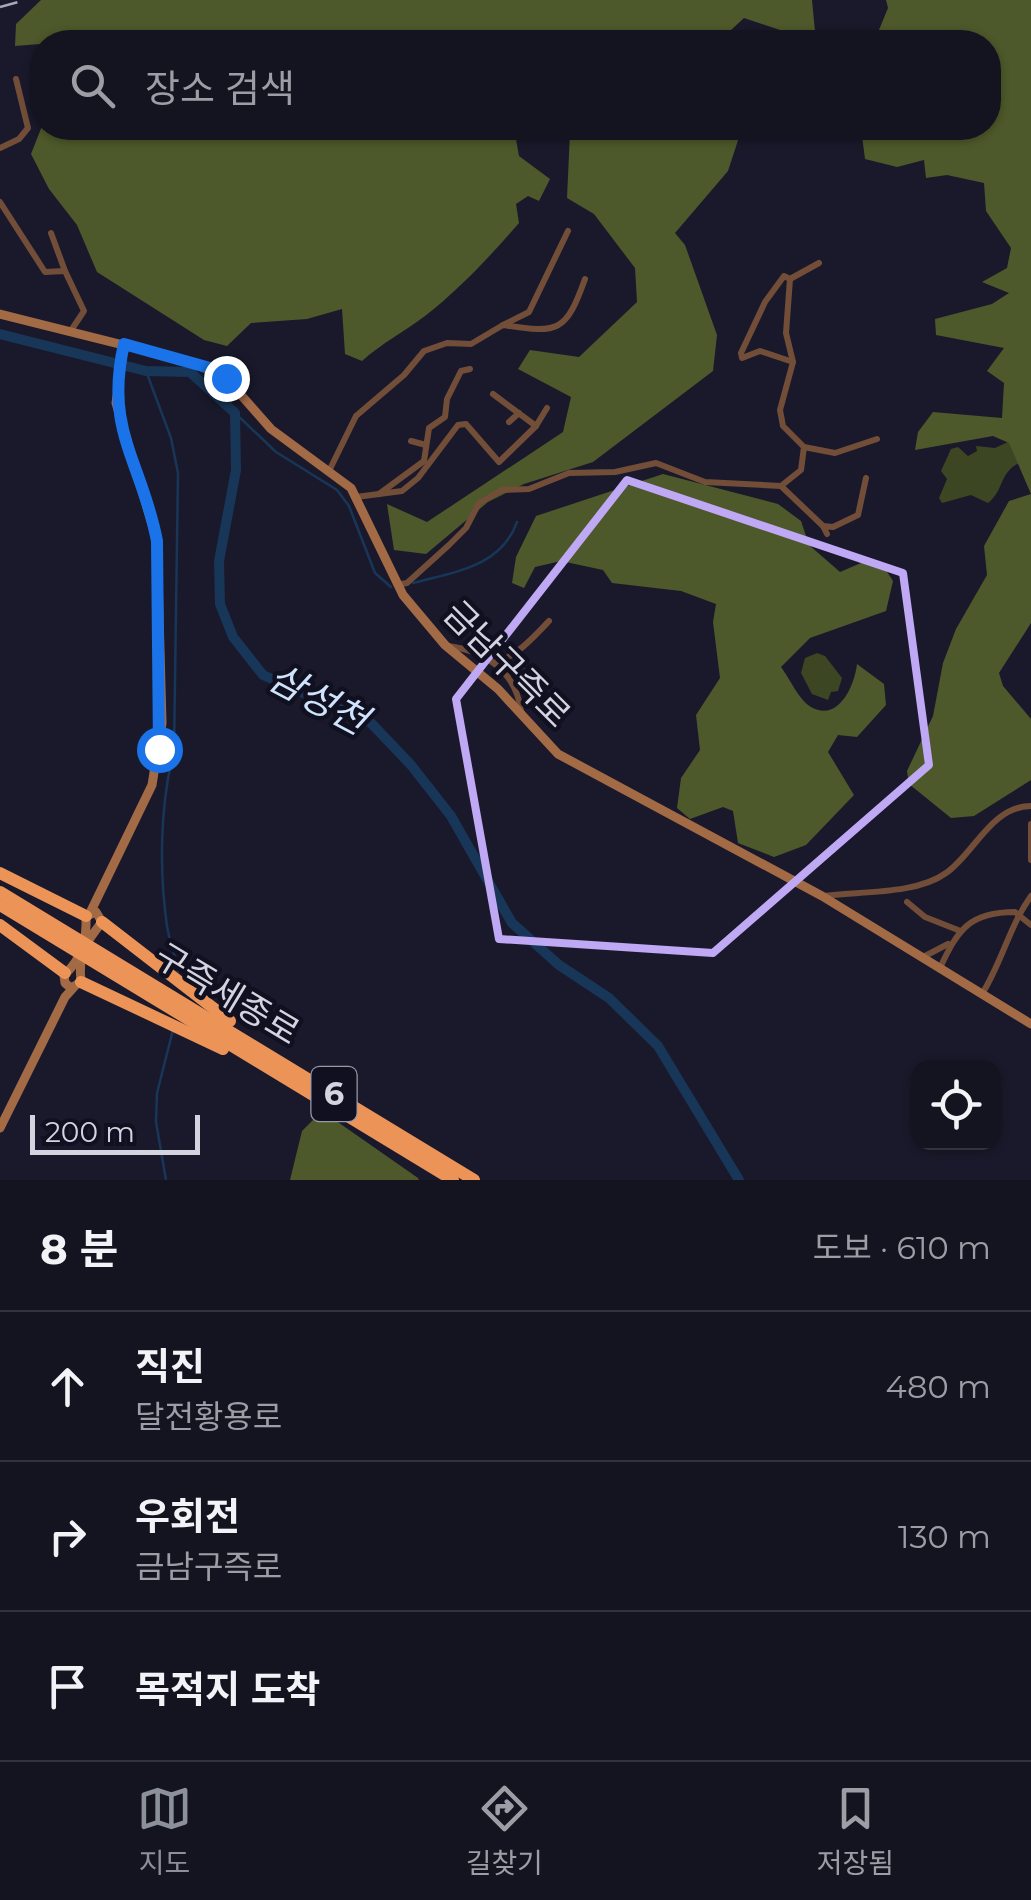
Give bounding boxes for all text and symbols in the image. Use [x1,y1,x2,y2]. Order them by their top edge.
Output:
search box [30,30,1001,140]
icon: search [65,58,120,113]
text: 장소 검색 [145,65,295,112]
route end [204,356,250,402]
street label: 금남구즉로 [435,592,579,736]
water label: 삼성천 [261,653,379,746]
route start [137,727,183,773]
street label: 구즉세종로 [147,934,307,1053]
map controls [911,1060,1001,1150]
button: locate [911,1060,1001,1150]
road number: 6 [312,1067,356,1121]
scale bar [30,1110,200,1154]
text: 200 m [45,1115,135,1149]
text: 8 분 [40,1223,118,1275]
text: 도보 · 610 m [813,1228,991,1267]
text: 직진 [135,1343,205,1390]
icon: ahead [40,1359,95,1414]
text: 480 m [886,1367,991,1406]
text: 달전황용로 [135,1397,282,1436]
text: 우회전 [135,1493,240,1540]
icon: right [40,1509,95,1564]
text: 130 m [898,1517,991,1556]
text: 금남구즉로 [135,1547,282,1586]
icon: arrive [40,1659,95,1714]
text: 목적지 도착 [135,1666,321,1713]
tab: 지도 [137,1781,192,1881]
tab: 길찾기 [466,1781,543,1881]
tab: 저장됨 [817,1781,894,1881]

